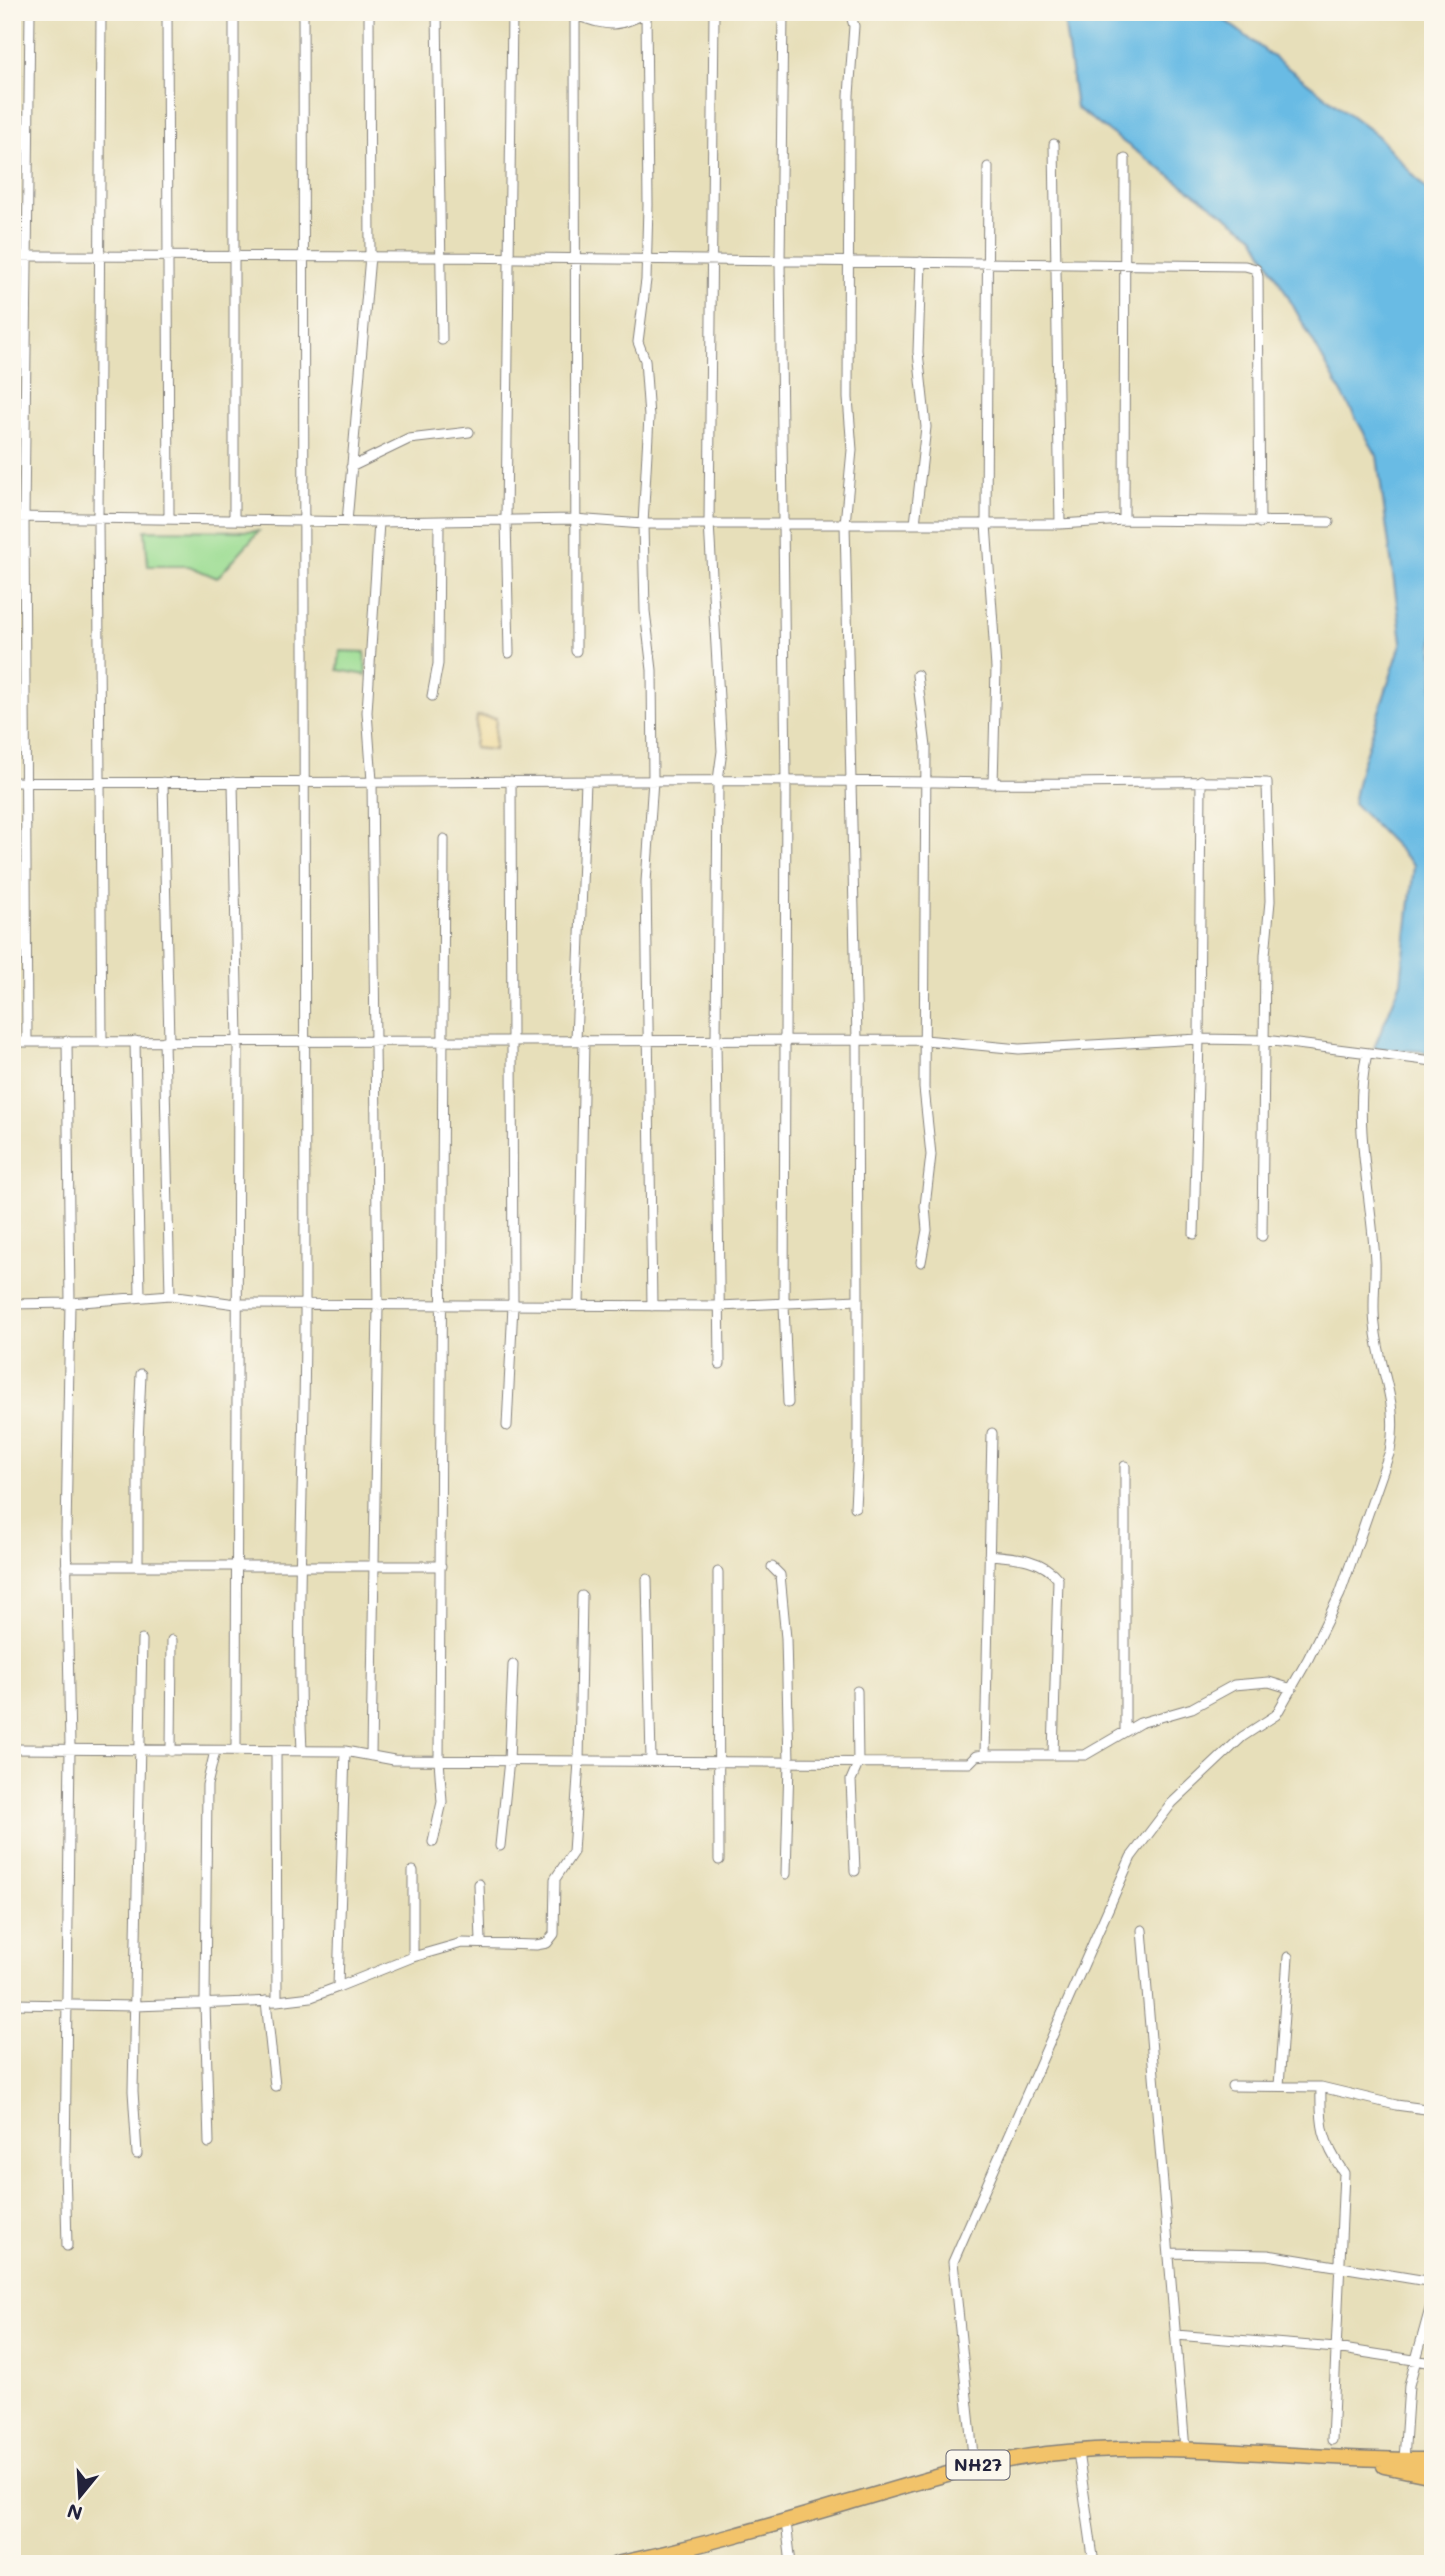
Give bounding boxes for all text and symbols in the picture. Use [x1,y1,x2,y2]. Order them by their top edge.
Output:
road number: NH27 [946,2451,1010,2480]
north arrow [46,2460,116,2530]
text: N [64,2499,85,2527]

